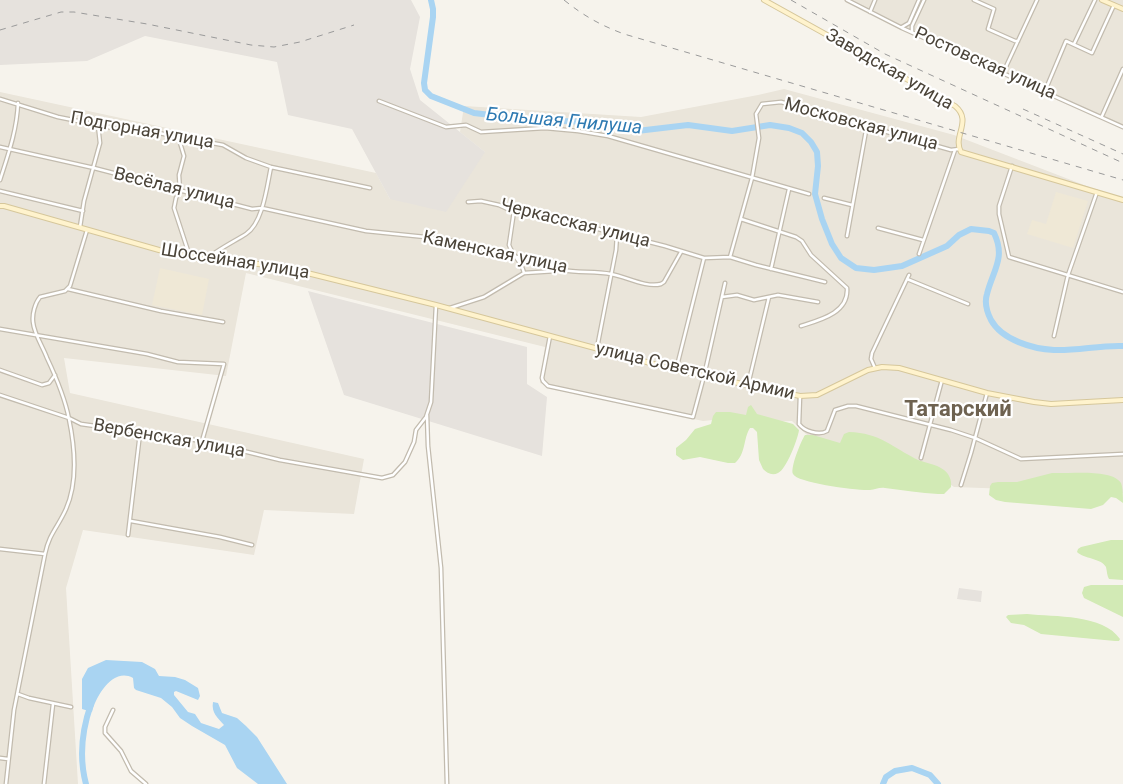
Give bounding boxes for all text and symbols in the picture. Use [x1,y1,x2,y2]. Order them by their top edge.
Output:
street label: Ростовская улица [911,23,1059,105]
street label: Заводская улица [821,25,957,115]
street label: Московская улица [782,94,940,156]
water label: Большая Гнилуша [485,104,643,140]
street label: Подгорная улица [69,108,215,154]
street label: Весёлая улица [111,164,237,214]
street label: Черкасская улица [498,195,652,253]
street label: Каменская улица [421,227,569,279]
street label: Шоссейная улица [159,240,311,284]
street label: улица Советской Армии [593,339,797,405]
district label: Татарский [904,397,1012,423]
street label: Вербенская улица [92,415,246,463]

